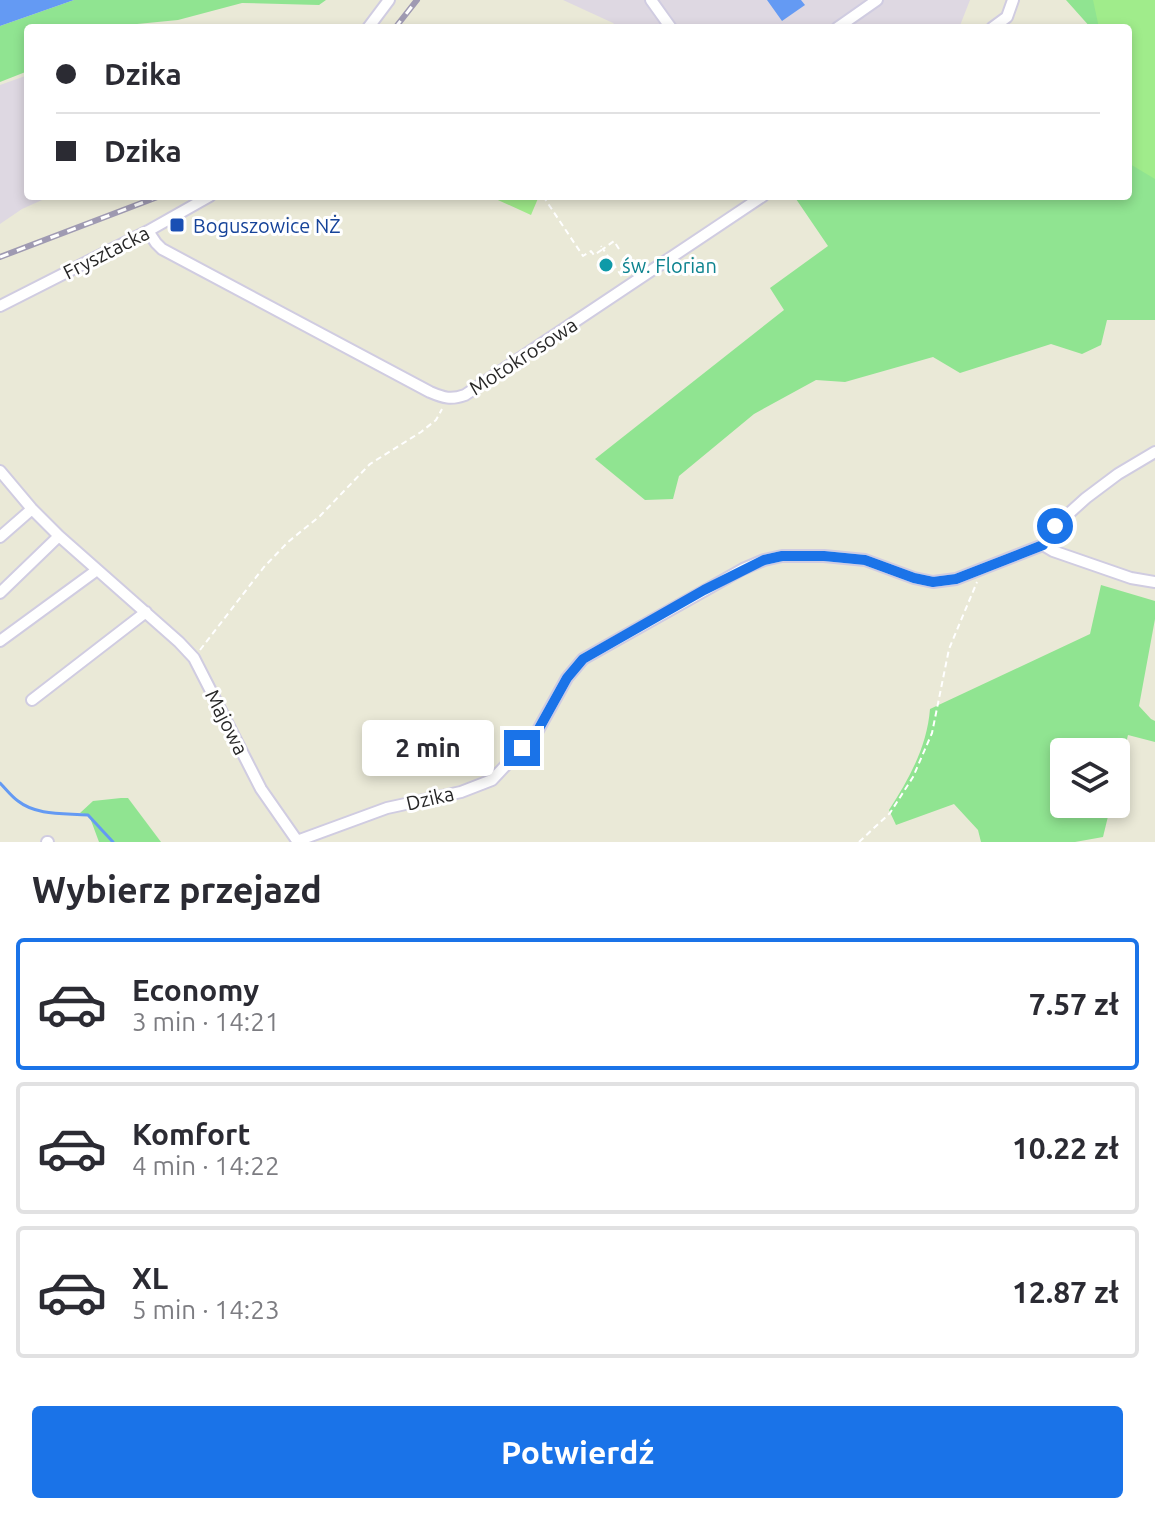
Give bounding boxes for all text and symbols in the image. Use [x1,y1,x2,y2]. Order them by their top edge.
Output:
text: Dzika [104,57,182,91]
text: Dzika [104,134,182,168]
place label: Boguszowice NŻ [193,214,341,237]
marker: Boguszowice NŻ [168,216,186,234]
street label: Frysztacka [59,221,153,283]
place label: św. Florian [622,254,717,277]
marker: św. Florian [597,256,615,274]
street label: Motokrosowa [465,313,581,399]
route start [1037,508,1073,544]
street label: Majowa [201,686,253,758]
callout: 2 min [362,720,494,776]
route end [504,730,540,766]
text: 2 min [395,733,461,762]
map controls [1050,738,1130,818]
button: layers [1050,738,1130,818]
street label: Dzika [404,781,456,815]
text: Wybierz przejazd [32,869,322,910]
icon: car [36,968,108,1040]
text: Economy [132,973,259,1007]
text: 7.57 zł [1029,987,1119,1021]
text: 3 min · 14:21 [132,1007,280,1036]
icon: car [36,1112,108,1184]
text: Komfort [132,1117,250,1151]
text: 10.22 zł [1012,1131,1119,1165]
text: 4 min · 14:22 [132,1151,280,1180]
icon: car [36,1256,108,1328]
text: XL [132,1261,168,1295]
text: 12.87 zł [1012,1275,1119,1309]
text: 5 min · 14:23 [132,1295,280,1324]
button: Potwierdź [32,1406,1123,1498]

